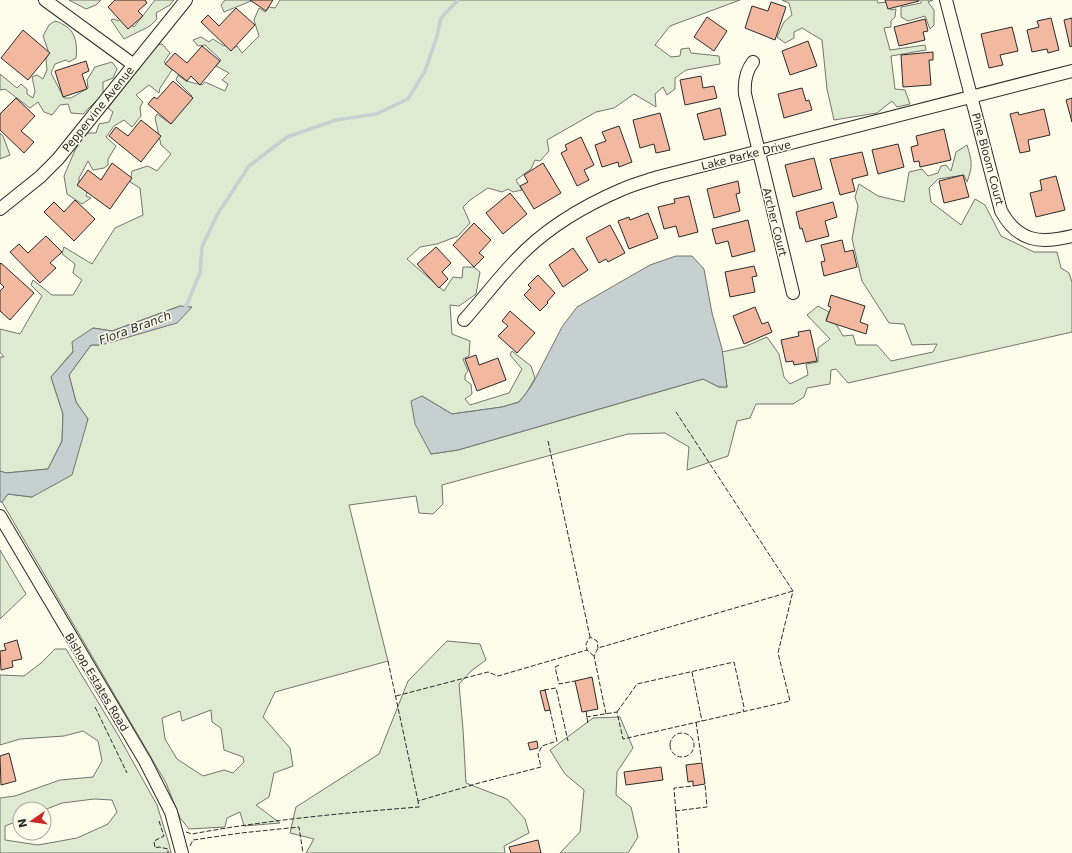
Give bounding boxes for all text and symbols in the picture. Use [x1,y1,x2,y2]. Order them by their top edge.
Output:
street label: Peppervine Avenue [60,64,137,155]
street label: Pine Bloom Court [969,111,1006,207]
street label: Lake Parke Drive [700,138,793,173]
street label: Archer Court [760,187,789,258]
water label: Flora Branch [97,308,173,348]
street label: Bishop Estates Road [62,631,131,734]
north arrow [12,801,52,841]
text: N [15,817,30,829]

